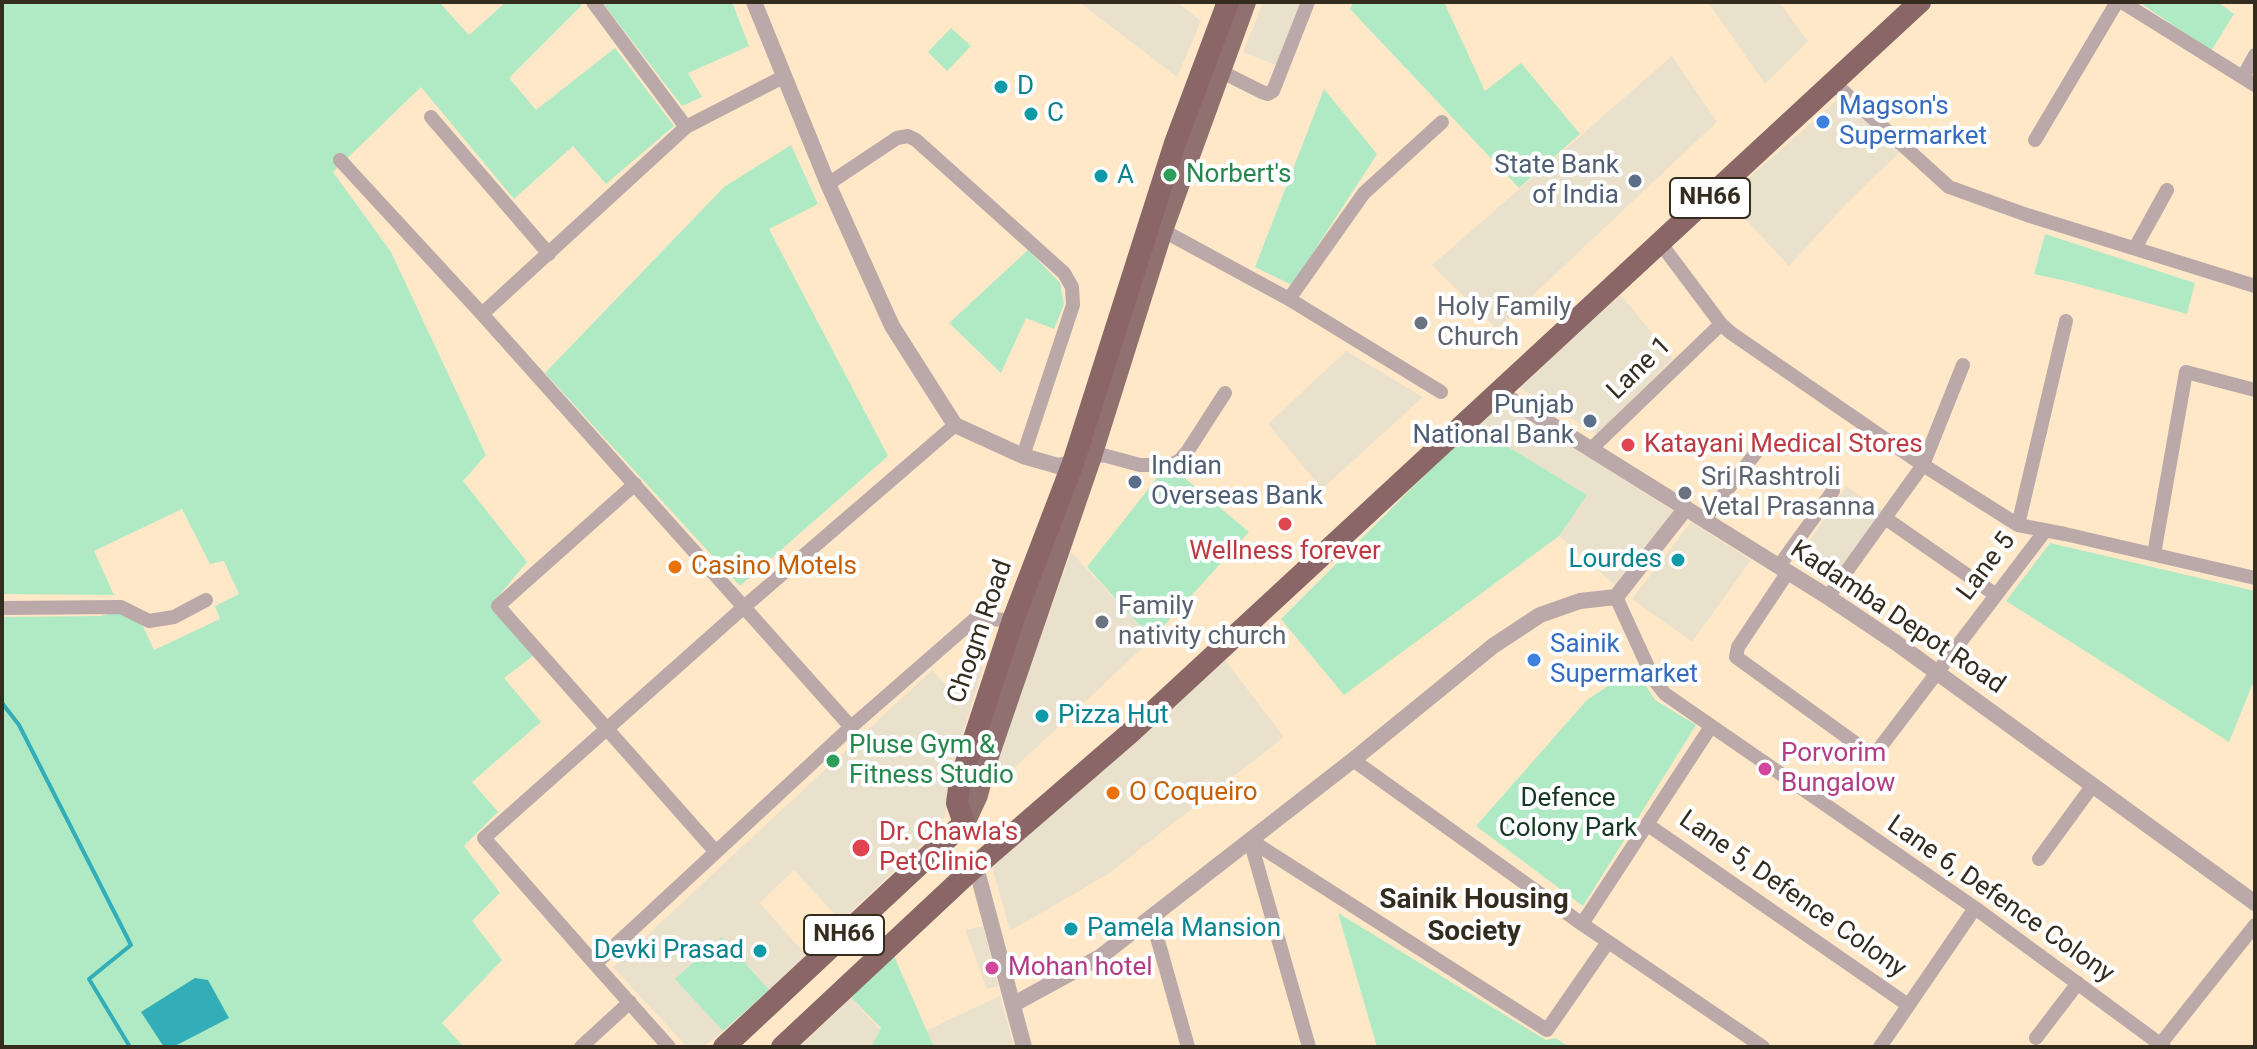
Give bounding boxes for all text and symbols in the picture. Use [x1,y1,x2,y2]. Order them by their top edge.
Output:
place label: D [1017,71,1034,103]
marker: D [992,78,1010,96]
place label: Magson's Supermarket [1839,91,1987,152]
place label: C [1047,98,1064,130]
marker: C [1022,105,1040,123]
marker: Magson's Supermarket [1814,113,1832,131]
place label: State Bank of India [1494,150,1619,212]
place label: Norbert's [1186,159,1291,191]
place label: A [1117,160,1134,192]
marker: Norbert's [1161,166,1179,184]
marker: A [1092,167,1110,185]
marker: State Bank of India [1626,172,1644,190]
road number: NH66 [1670,178,1750,218]
place label: Holy Family Church [1437,292,1571,354]
marker: Holy Family Church [1412,314,1430,332]
street label: Lane 1 [1601,331,1679,407]
place label: Punjab National Bank [1413,390,1574,452]
marker: Punjab National Bank [1581,412,1599,430]
place label: Katayani Medical Stores [1644,429,1923,461]
marker: Katayani Medical Stores [1619,436,1637,454]
place label: Indian Overseas Bank [1151,451,1323,512]
place label: Sri Rashtroli Vetal Prasanna [1701,462,1875,524]
marker: Indian Overseas Bank [1126,473,1144,491]
marker: Sri Rashtroli Vetal Prasanna [1676,484,1694,502]
marker: Wellness forever [1276,515,1294,533]
street label: Lane 5 [1951,527,2023,607]
street label: Kadamba Depot Road [1784,535,2010,701]
place label: Wellness forever [1189,536,1381,568]
place label: Lourdes [1568,544,1662,576]
place label: Casino Motels [691,551,857,583]
marker: Lourdes [1669,551,1687,569]
street label: Chogm Road [942,556,1020,708]
marker: Casino Motels [666,558,684,576]
place label: Family nativity church [1118,591,1286,652]
marker: Family nativity church [1093,613,1111,631]
place label: Sainik Supermarket [1550,629,1698,690]
marker: Sainik Supermarket [1525,651,1543,669]
place label: Pizza Hut [1058,700,1168,732]
marker: Pizza Hut [1033,707,1051,725]
place label: Pluse Gym & Fitness Studio [849,730,1014,792]
place label: Porvorim Bungalow [1781,738,1895,800]
marker: Pluse Gym & Fitness Studio [824,752,842,770]
marker: Porvorim Bungalow [1756,760,1774,778]
place label: O Coqueiro [1129,777,1258,809]
park label: Defence Colony Park [1499,783,1637,844]
marker: O Coqueiro [1104,784,1122,802]
street label: Lane 5, Defence Colony [1672,805,1912,985]
street label: Lane 6, Defence Colony [1880,810,2120,990]
place label: Dr. Chawla's Pet Clinic [879,817,1018,878]
marker: Dr. Chawla's Pet Clinic [850,837,872,859]
district label: Sainik Housing Society [1379,884,1569,950]
place label: Pamela Mansion [1087,913,1281,945]
road number: NH66 [804,915,884,955]
marker: Pamela Mansion [1062,920,1080,938]
place label: Devki Prasad [594,935,744,967]
marker: Devki Prasad [751,942,769,960]
place label: Mohan hotel [1008,952,1153,984]
marker: Mohan hotel [983,959,1001,977]

